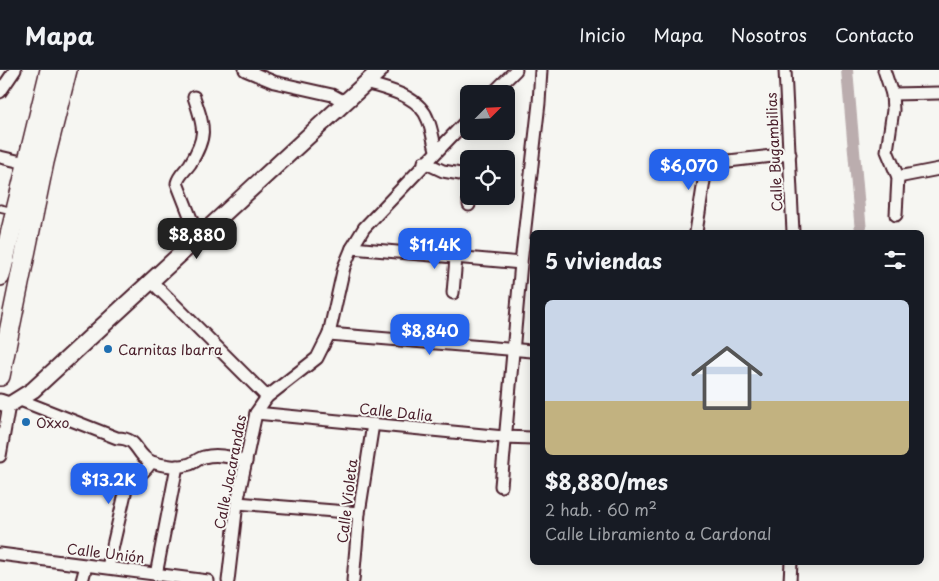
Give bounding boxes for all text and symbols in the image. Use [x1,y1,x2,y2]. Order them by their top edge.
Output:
text: Mapa [25,17,94,53]
text: Inicio [579,21,626,48]
text: Mapa [654,21,703,48]
text: Nosotros [731,21,807,48]
text: Contacto [835,21,914,48]
north arrow [460,85,515,140]
map controls [460,85,515,205]
street label: Calle Bugambilias [760,92,788,212]
pin: $6,070 [648,148,730,191]
button: locate [460,150,515,205]
text: $6,070 [660,153,718,177]
pin: $8,880 [156,218,238,260]
text: $8,880 [169,222,225,246]
pin: $11.4K [394,228,476,270]
text: $11.4K [409,232,461,256]
text: 5 viviendas [545,244,662,276]
icon: filters [881,246,909,274]
pin: $8,840 [389,314,471,356]
text: $8,840 [401,318,459,342]
icon: home [682,333,772,423]
place label: Carnitas Ibarra [118,339,223,360]
marker: Carnitas Ibarra [102,343,114,355]
street label: Calle Dalia [358,398,434,426]
place label: Oxxo [36,412,69,433]
street label: Calle Jacarandas [209,413,251,531]
marker: Oxxo [20,416,32,428]
street label: Calle Violeta [331,457,363,544]
pin: $13.2K [68,462,150,505]
text: $8,880/mes [545,465,668,497]
text: $13.2K [82,467,136,491]
text: 2 hab. · 60 m² [545,497,657,521]
text: Calle Libramiento a Cardonal [545,521,771,545]
street label: Calle Unión [66,538,146,568]

